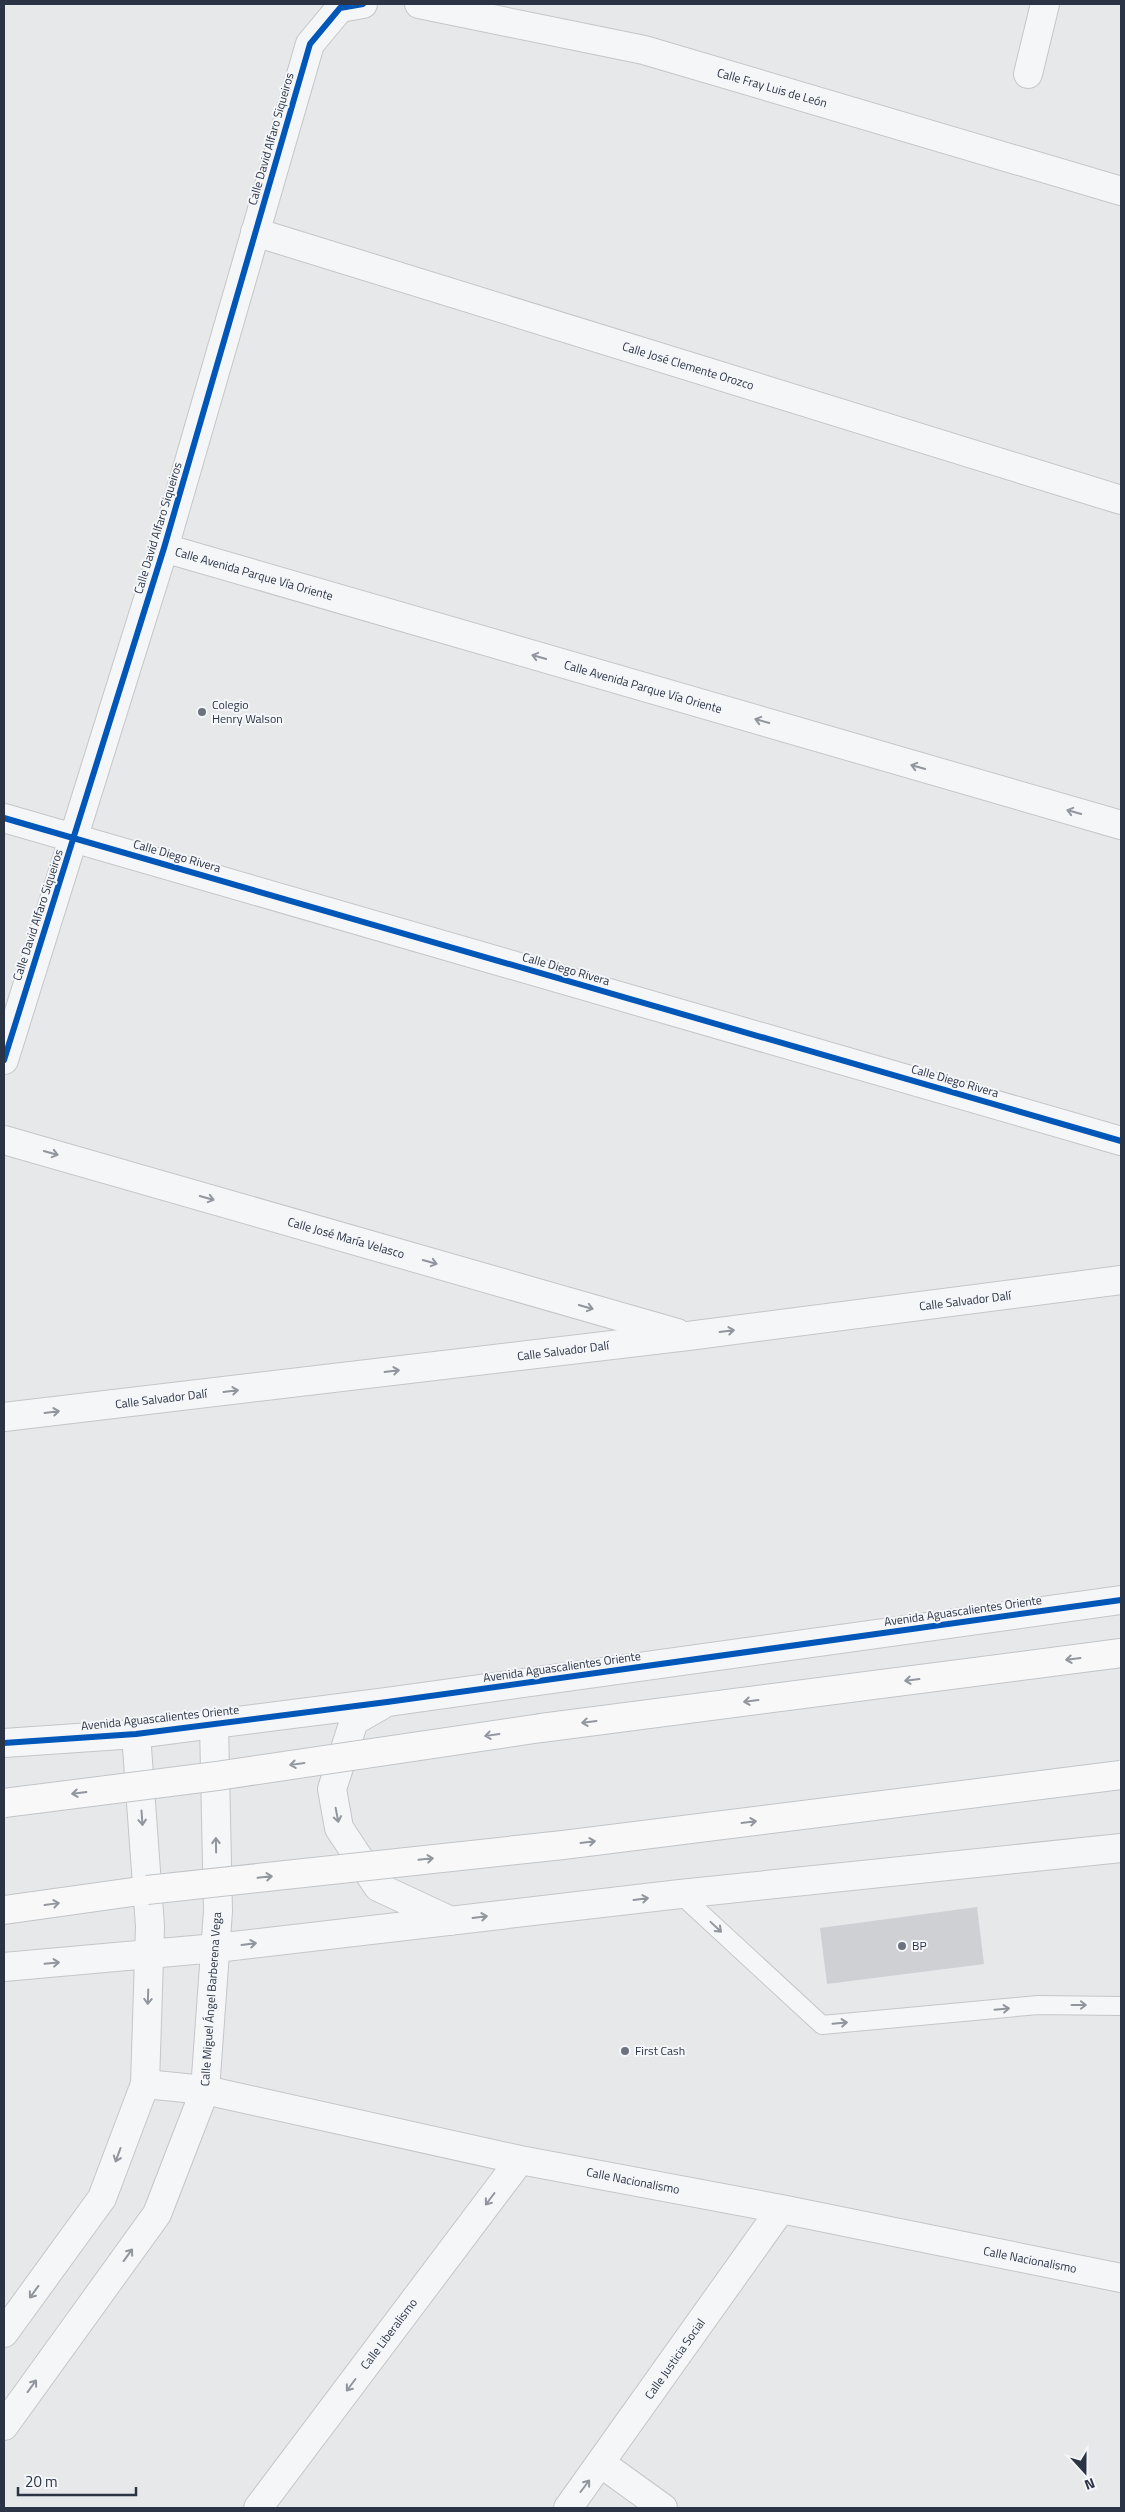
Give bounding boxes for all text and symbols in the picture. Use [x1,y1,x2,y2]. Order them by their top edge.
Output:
street label: Calle Fray Luis de León [715,63,829,112]
street label: Calle David Alfaro Siqueiros [242,70,299,207]
street label: Calle José Clemente Orozco [620,336,756,395]
street label: Calle David Alfaro Siqueiros [128,459,187,596]
street label: Calle Avenida Parque Vía Oriente [173,542,335,605]
one-way arrow [531,651,547,661]
street label: Calle Avenida Parque Vía Oriente [562,655,724,718]
place label: Colegio Henry Walson [212,695,283,728]
marker: Colegio Henry Walson [196,706,208,718]
one-way arrow [755,716,771,726]
one-way arrow [911,761,927,771]
one-way arrow [1067,806,1083,816]
street label: Calle Diego Rivera [131,834,223,877]
street label: Calle David Alfaro Siqueiros [7,846,68,983]
street label: Calle Diego Rivera [520,947,612,990]
street label: Calle Diego Rivera [909,1059,1001,1102]
one-way arrow [42,1149,58,1158]
one-way arrow [198,1194,214,1203]
street label: Calle José María Velasco [285,1212,407,1263]
one-way arrow [422,1258,438,1268]
street label: Calle Salvador Dalí [918,1285,1013,1316]
one-way arrow [578,1303,594,1312]
one-way arrow [719,1326,735,1336]
street label: Calle Salvador Dalí [516,1335,611,1366]
one-way arrow [384,1366,400,1376]
street label: Calle Salvador Dalí [114,1383,209,1414]
one-way arrow [223,1386,239,1396]
one-way arrow [44,1407,60,1417]
street label: Avenida Aguascalientes Oriente [883,1590,1043,1631]
street label: Avenida Aguascalientes Oriente [482,1646,642,1687]
one-way arrow [1065,1654,1081,1664]
one-way arrow [904,1675,920,1685]
one-way arrow [743,1696,759,1706]
street label: Avenida Aguascalientes Oriente [80,1700,240,1735]
one-way arrow [582,1717,598,1727]
one-way arrow [485,1730,501,1740]
one-way arrow [289,1760,305,1770]
one-way arrow [71,1789,87,1799]
one-way arrow [332,1806,342,1822]
one-way arrow [137,1809,147,1825]
one-way arrow [741,1816,757,1826]
one-way arrow [212,1837,221,1853]
one-way arrow [579,1837,595,1847]
one-way arrow [418,1855,434,1864]
one-way arrow [256,1872,272,1882]
one-way arrow [633,1894,649,1904]
one-way arrow [44,1899,60,1909]
street label: Calle Miguel Ángel Barberena Vega [195,1911,226,2087]
one-way arrow [472,1912,488,1922]
one-way arrow [709,1921,722,1933]
place label: BP [912,1936,927,1955]
one-way arrow [241,1939,257,1949]
marker: BP [896,1940,908,1952]
one-way arrow [44,1958,60,1968]
one-way arrow [143,1989,153,2005]
one-way arrow [1071,2000,1087,2010]
one-way arrow [994,2004,1010,2013]
one-way arrow [832,2018,848,2028]
place label: First Cash [635,2041,685,2060]
marker: First Cash [619,2045,631,2057]
one-way arrow [113,2147,122,2162]
street label: Calle Nacionalismo [585,2162,681,2199]
one-way arrow [485,2192,496,2205]
street label: Calle Nacionalismo [982,2241,1078,2278]
one-way arrow [123,2248,133,2262]
one-way arrow [28,2285,39,2298]
street label: Calle Liberalismo [355,2294,422,2373]
street label: Calle Justicia Social [640,2314,710,2403]
one-way arrow [345,2378,356,2391]
one-way arrow [27,2380,38,2393]
north arrow [1060,2447,1110,2497]
scale bar [18,2464,135,2496]
text: 20 m [25,2470,58,2493]
text: N [1082,2473,1098,2496]
one-way arrow [579,2480,590,2493]

